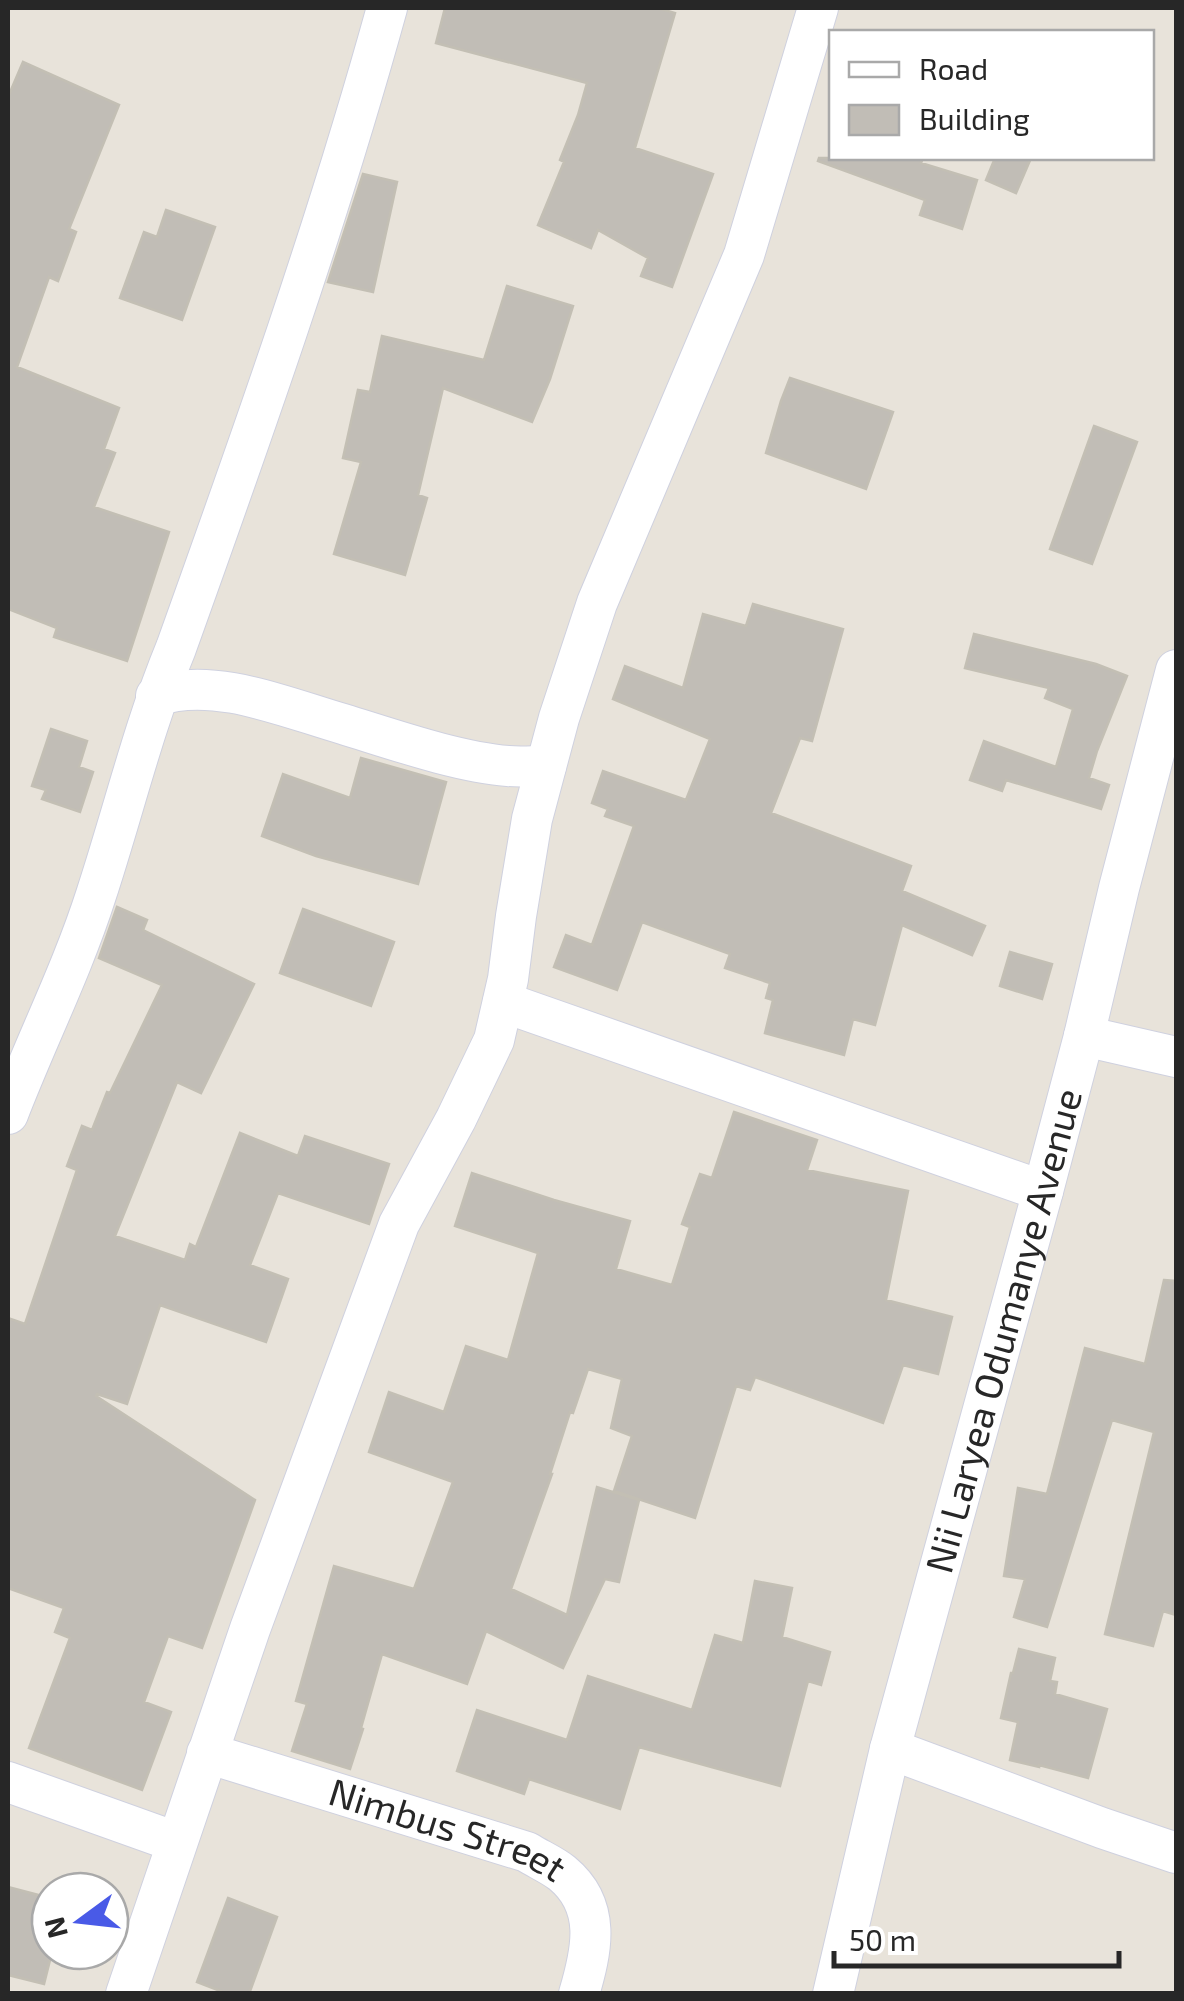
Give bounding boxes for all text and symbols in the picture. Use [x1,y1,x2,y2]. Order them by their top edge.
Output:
legend [829,30,1154,160]
text: Road [919,50,988,86]
text: Building [919,100,1030,136]
street label: Nii Laryea Odumanye Avenue [914,1083,1090,1578]
street label: Nimbus Street [324,1767,575,1890]
north arrow [30,1871,130,1971]
scale bar [834,1906,1119,1968]
text: N [36,1914,74,1942]
text: 50 m [849,1921,916,1957]

